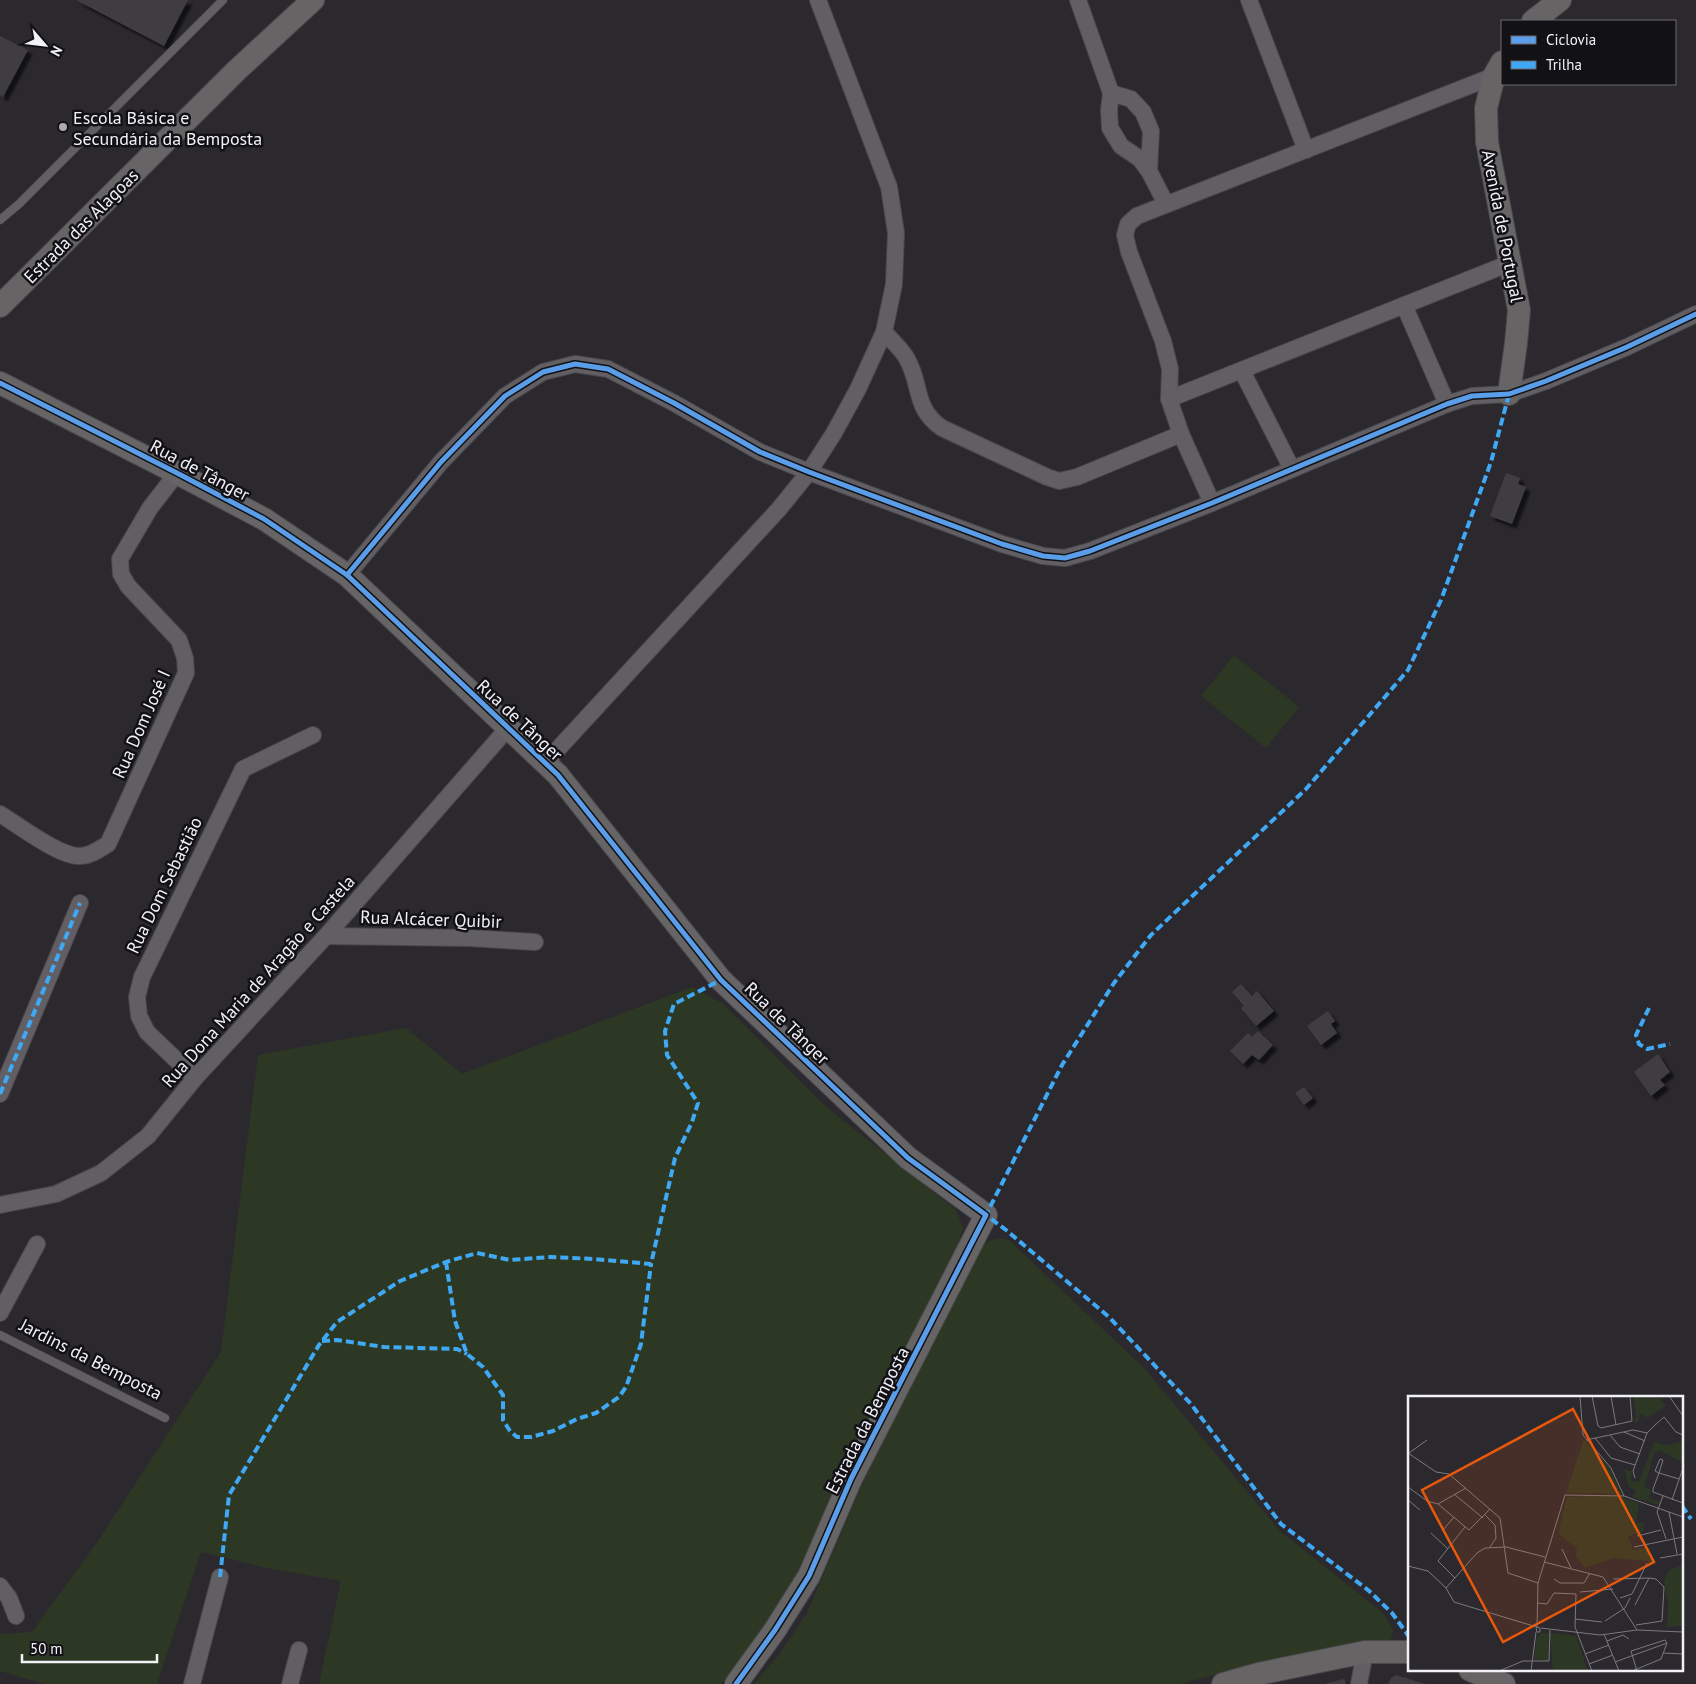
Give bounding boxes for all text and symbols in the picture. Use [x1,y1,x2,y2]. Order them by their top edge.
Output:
north arrow [20,20,70,70]
legend [1501,20,1676,85]
text: Ciclovia [1546,30,1596,49]
text: N [46,43,67,59]
text: Trilha [1546,55,1582,74]
place label: Escola Básica e Secundária da Bemposta [73,106,262,150]
marker: Escola Básica e Secundária da Bemposta [57,121,69,133]
street label: Avenida de Portugal [1477,148,1529,305]
street label: Estrada das Alagoas [19,164,143,288]
street label: Rua de Tânger [146,434,254,506]
street label: Rua Dom José I [107,666,175,782]
street label: Rua de Tânger [472,674,568,766]
street label: Rua Dom Sebastião [121,813,207,957]
street label: Rua Dona Maria de Aragão e Castela [156,870,360,1092]
street label: Rua Alcácer Quibir [360,905,502,933]
street label: Rua de Tânger [740,977,834,1069]
street label: Jardins da Bemposta [15,1313,166,1405]
street label: Estrada da Bemposta [820,1343,914,1497]
inset map [1408,1396,1684,1672]
scale bar [22,1632,158,1664]
text: 50 m [30,1639,63,1658]

